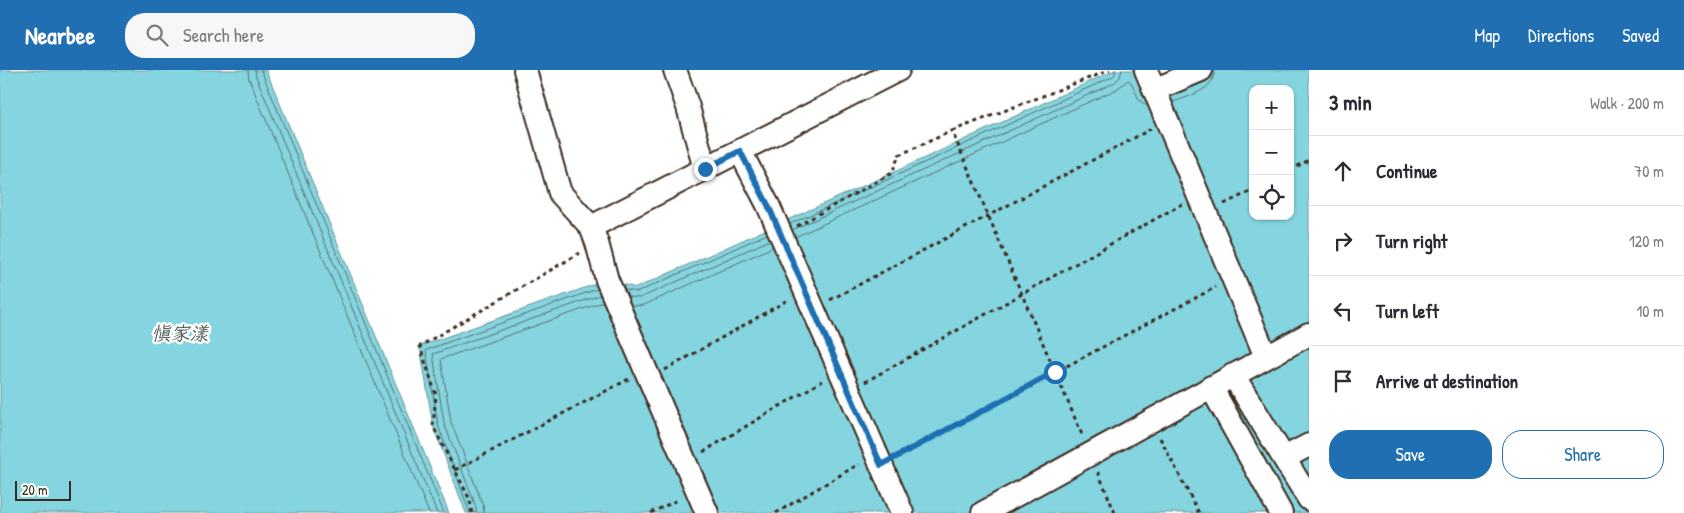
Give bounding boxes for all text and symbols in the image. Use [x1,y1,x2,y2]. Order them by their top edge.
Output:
search box [125,13,475,58]
text: Nearbee [25,19,95,51]
icon: search [143,21,171,49]
text: Search here [183,22,264,48]
text: Map [1475,23,1500,48]
text: Directions [1528,23,1594,48]
text: Saved [1622,23,1659,48]
map controls [1249,85,1294,220]
button: + [1249,85,1294,130]
text: 3 min [1329,88,1372,117]
text: Walk · 200 m [1590,92,1664,114]
button: − [1249,130,1294,175]
icon: ahead [1329,157,1357,185]
route end [694,158,717,181]
text: Continue [1376,158,1437,184]
text: 70 m [1634,160,1664,182]
button: locate [1249,175,1294,220]
icon: right [1329,227,1357,255]
text: Turn right [1376,228,1447,254]
text: 120 m [1629,230,1664,252]
icon: left [1329,297,1357,325]
text: Turn left [1376,298,1439,324]
text: 10 m [1636,300,1664,322]
water label: 慎家漾 [151,320,209,346]
route start [1044,361,1067,384]
icon: arrive [1329,367,1357,395]
text: Arrive at destination [1376,368,1518,394]
button: Save [1329,430,1492,479]
button: Share [1502,430,1664,479]
scale bar [15,478,71,501]
text: 20 m [22,480,48,499]

